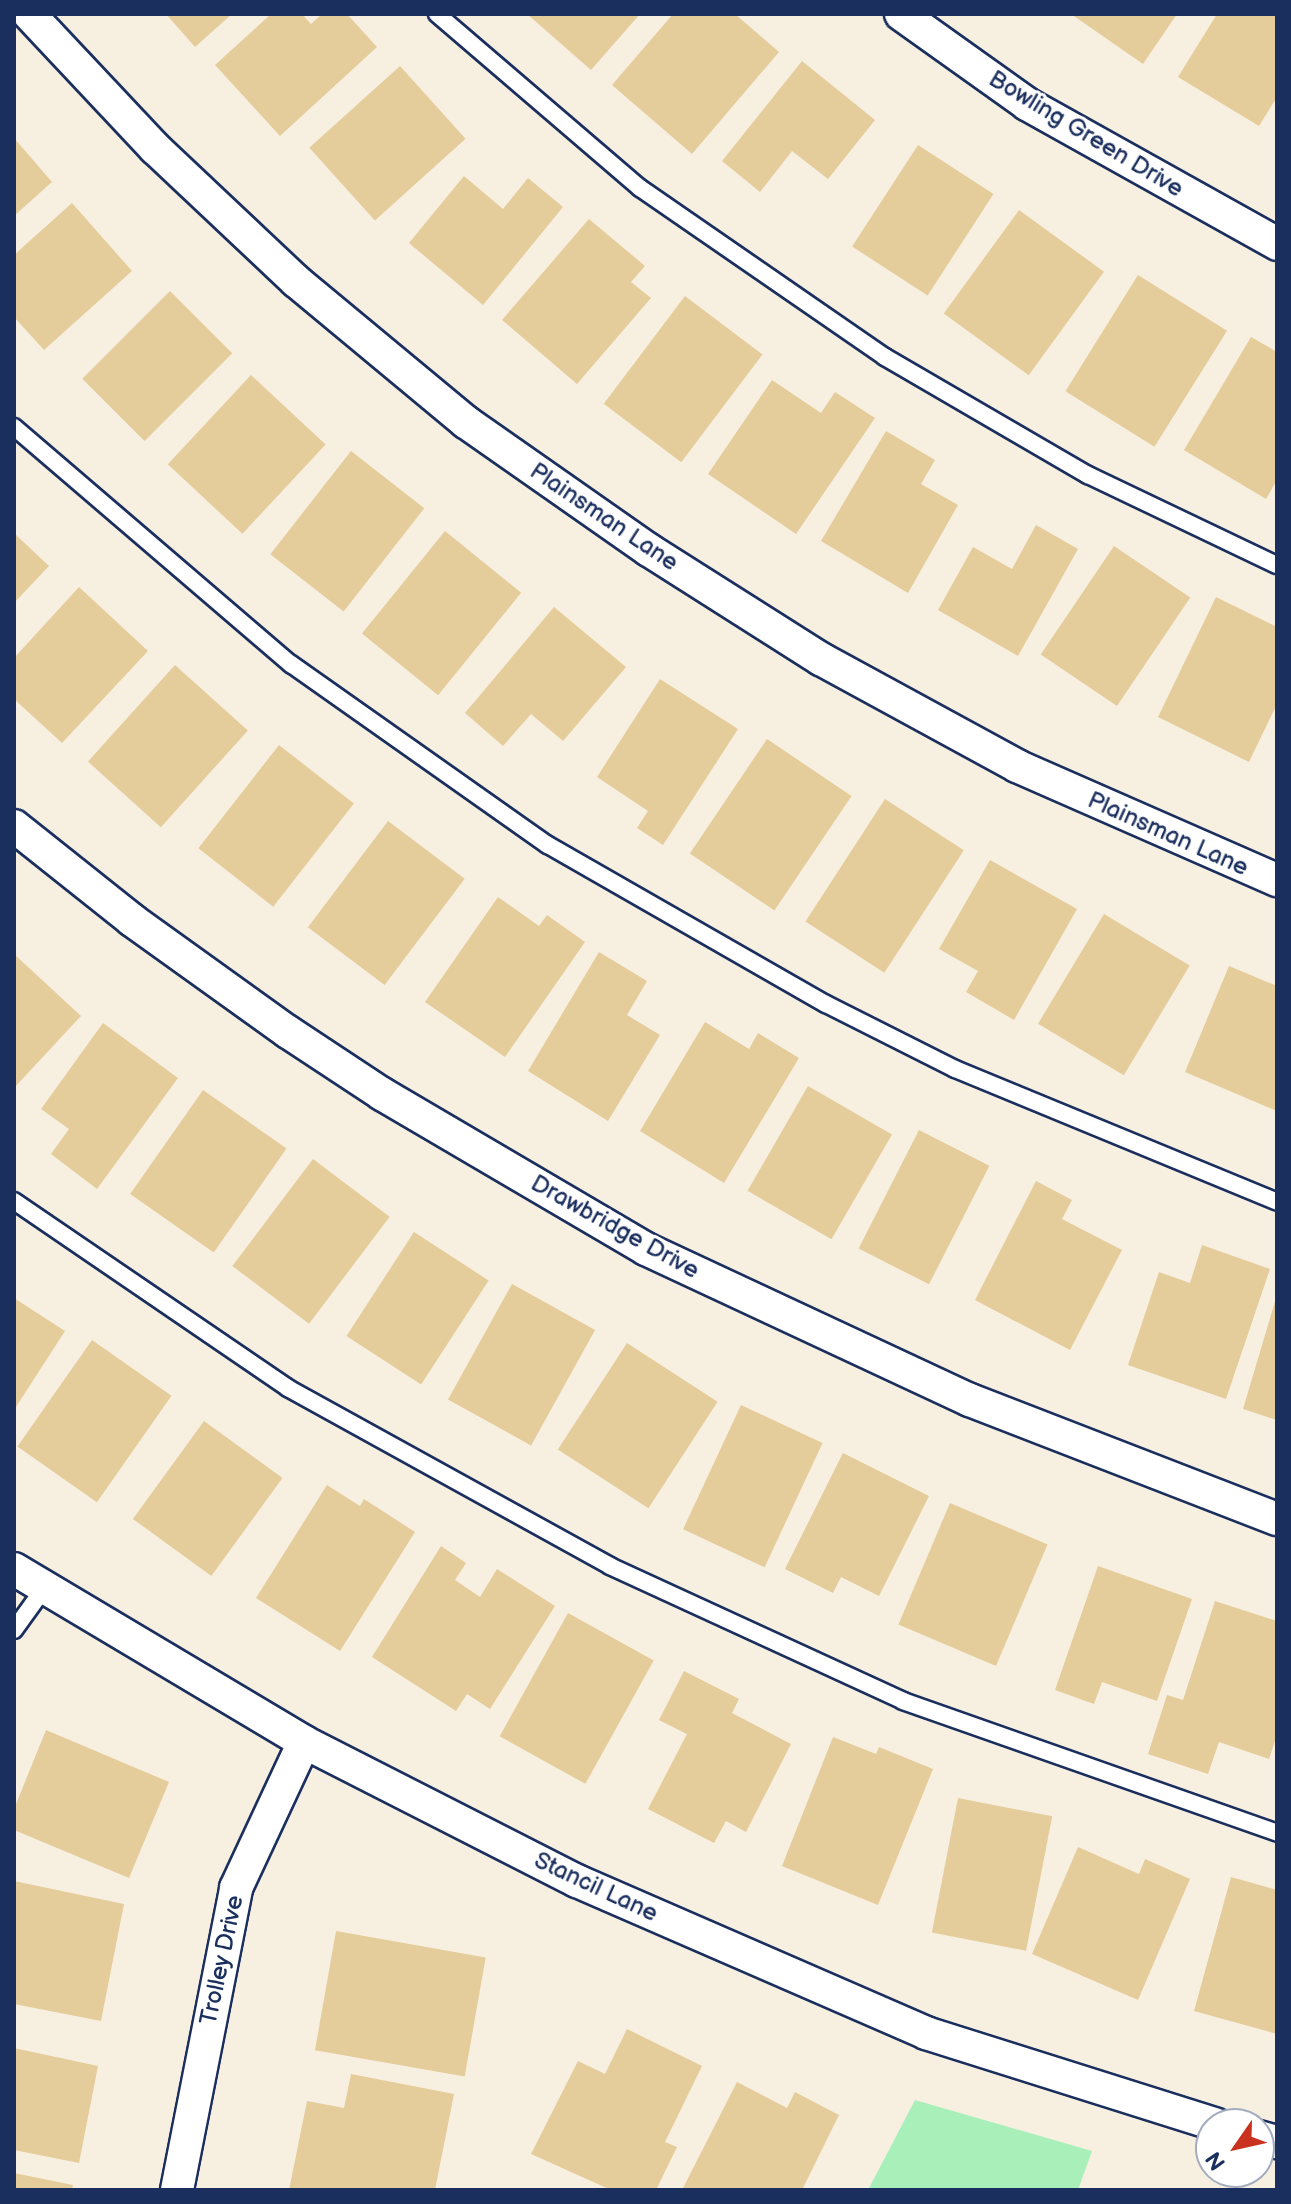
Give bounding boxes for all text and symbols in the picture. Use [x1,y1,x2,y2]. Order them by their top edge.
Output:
street label: Bowling Green Drive [983,64,1189,204]
street label: Plainsman Lane [524,457,684,577]
street label: Plainsman Lane [1083,786,1253,882]
street label: Drawbridge Drive [526,1169,704,1285]
street label: Stancil Lane [530,1846,662,1928]
street label: Trolley Drive [194,1892,250,2028]
north arrow [1195,2108,1275,2188]
text: N [1201,2146,1232,2175]

